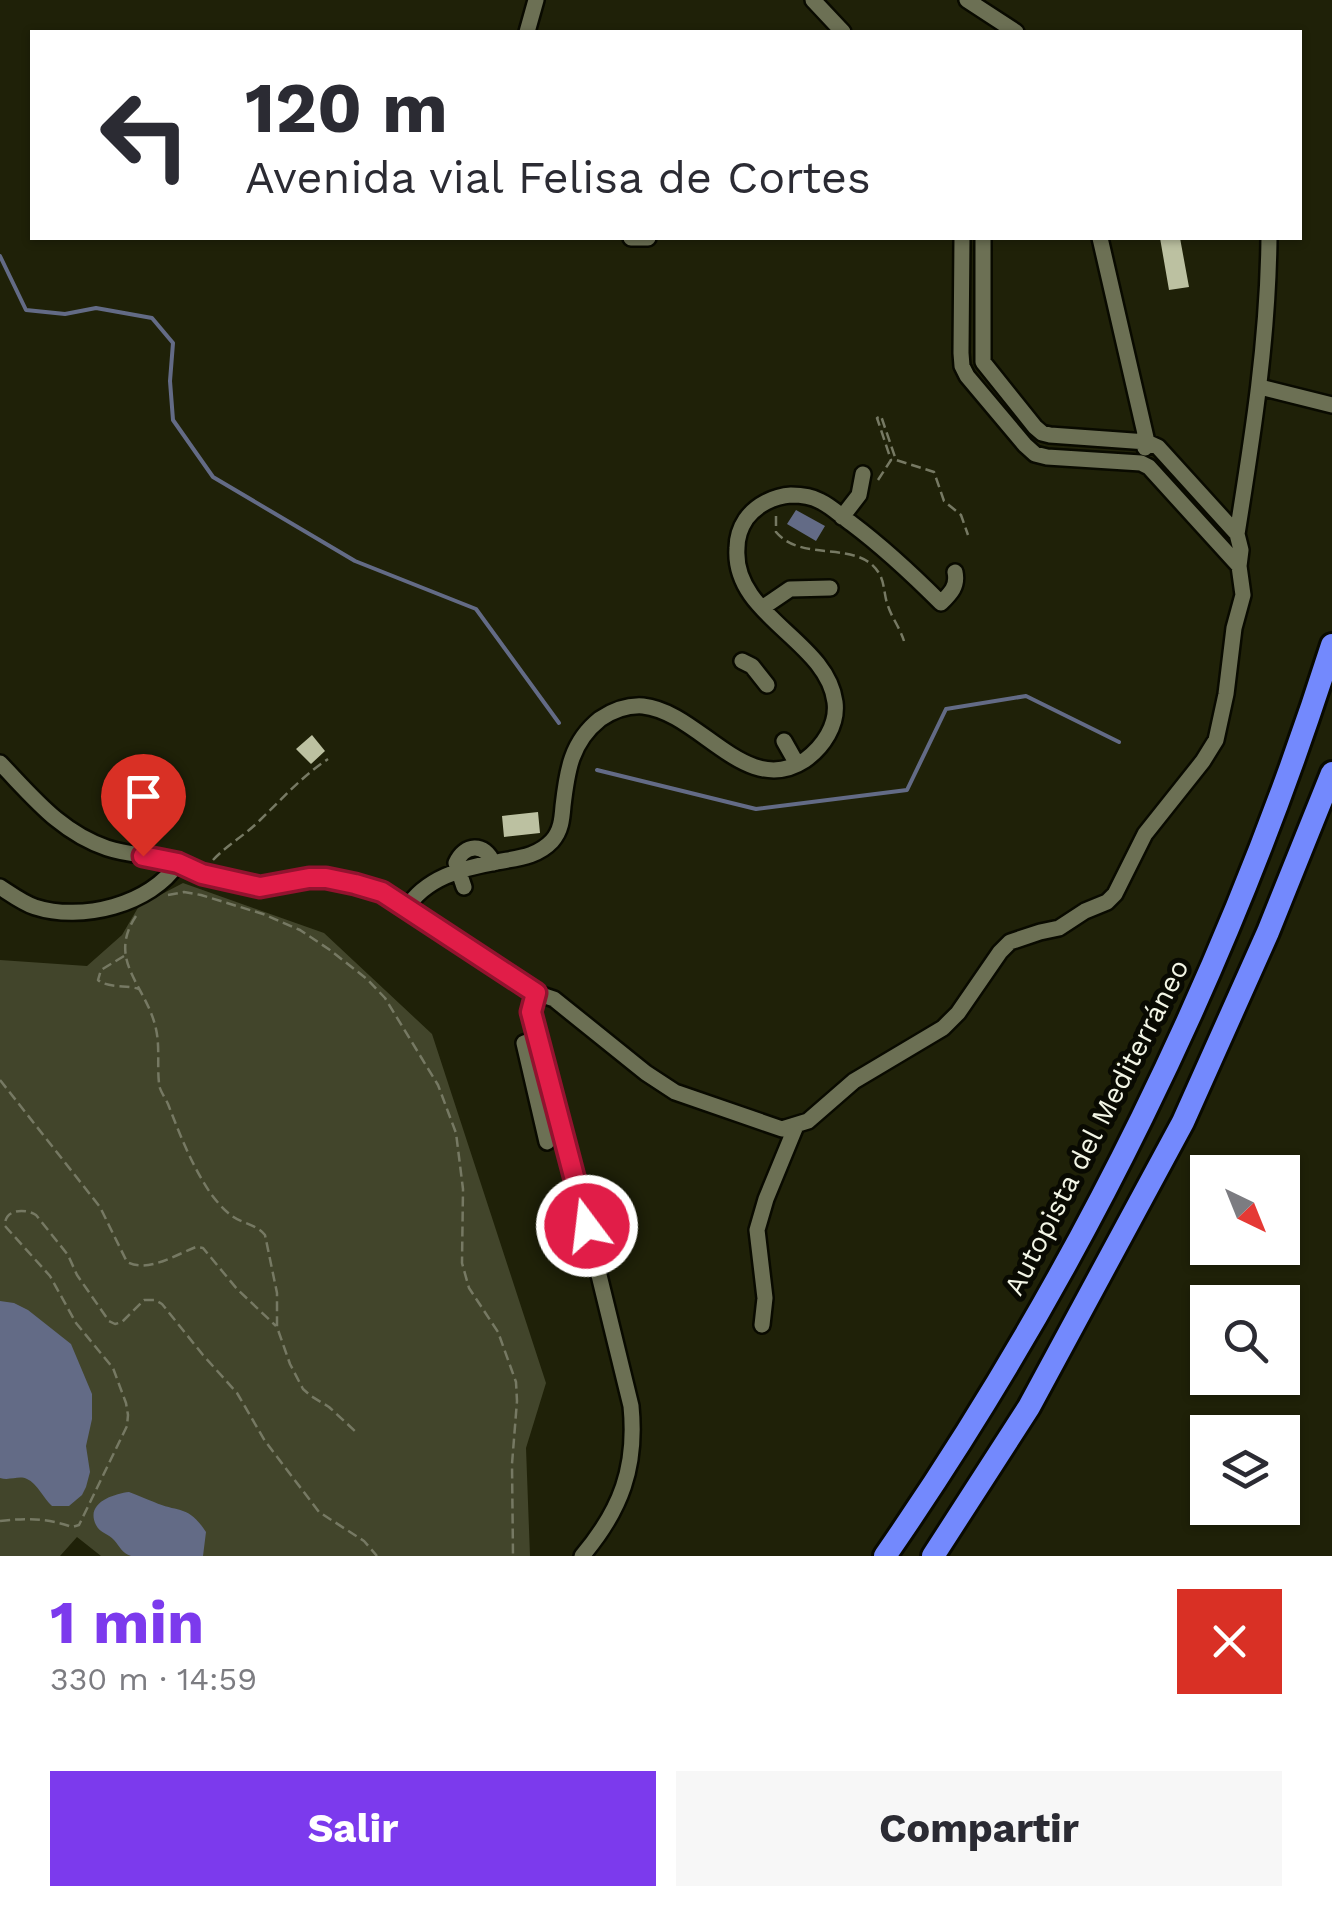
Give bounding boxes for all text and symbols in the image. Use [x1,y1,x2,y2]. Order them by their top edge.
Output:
text: 120 m [245,67,448,149]
icon: left [80,70,210,200]
text: Avenida vial Felisa de Cortes [245,151,871,204]
pin [101,754,186,857]
icon: arrive [116,769,171,824]
street label: Autopista del Mediterráneo [997,954,1196,1301]
north arrow [1190,1155,1300,1265]
map controls [1190,1155,1300,1525]
position arrow [535,1174,639,1278]
button: search [1190,1285,1300,1395]
button: layers [1190,1415,1300,1525]
text: 1 min [50,1587,204,1658]
button: close [1177,1589,1282,1694]
text: 330 m · 14:59 [50,1660,257,1698]
button: Salir [50,1771,656,1886]
button: Compartir [676,1771,1282,1886]

